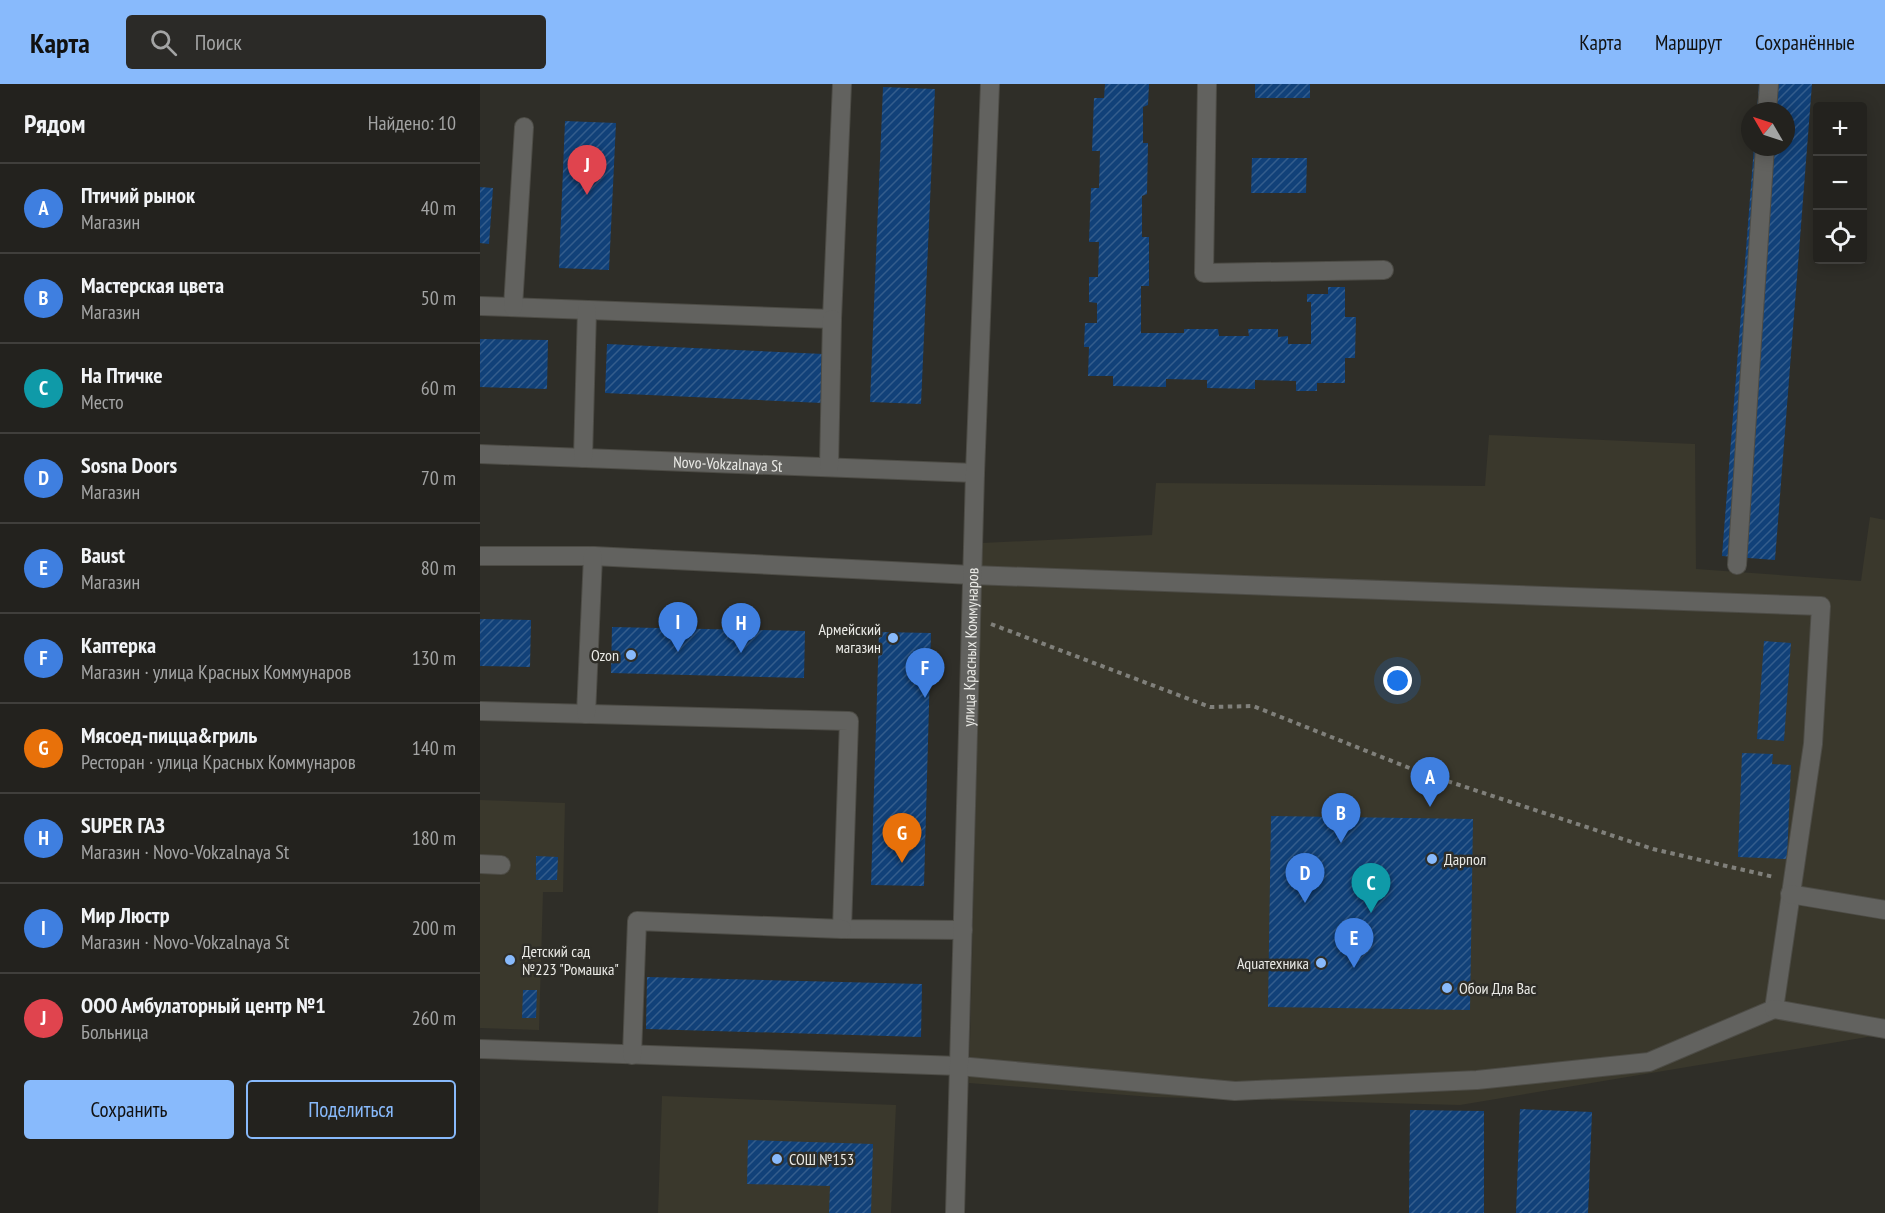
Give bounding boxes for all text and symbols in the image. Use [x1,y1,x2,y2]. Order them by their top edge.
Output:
search box [126,15,546,69]
text: Карта [30,24,90,61]
icon: search [147,26,180,59]
text: Поиск [195,28,242,56]
text: Карта [1579,29,1622,56]
text: Маршрут [1655,29,1722,56]
text: Сохранённые [1755,29,1855,56]
north arrow [1741,102,1795,156]
map controls [1813,102,1867,264]
button: + [1813,102,1867,156]
text: Рядом [24,107,85,140]
text: Найдено: 10 [368,110,456,136]
pin: J [568,146,606,195]
button: − [1813,156,1867,210]
text: Птичий рынок [81,181,195,209]
text: A [38,195,49,221]
text: 40 m [421,195,456,221]
text: Магазин [81,209,140,235]
button: locate [1813,210,1867,264]
text: Мастерская цвета [81,271,224,299]
text: B [39,285,48,311]
text: 50 m [421,285,456,311]
text: Магазин [81,299,140,325]
text: На Птичке [81,361,163,389]
text: C [39,375,48,401]
text: 60 m [421,375,456,401]
text: Место [81,389,124,415]
text: Sosna Doors [81,451,177,479]
street label: Novo-Vokzalnaya St [673,451,783,476]
text: D [38,465,49,491]
text: 70 m [421,465,456,491]
text: Магазин [81,479,140,505]
text: Baust [81,541,125,569]
text: E [39,555,48,581]
text: 80 m [421,555,456,581]
street label: улица Красных Коммунаров [958,567,982,727]
text: Магазин [81,569,140,595]
pin: I [658,602,698,652]
pin: H [722,604,760,653]
place label: Армейский магазин [819,619,881,657]
text: Каптерка [81,631,156,659]
marker: Армейский магазин [886,631,900,645]
text: F [39,645,48,671]
text: 130 m [412,645,456,671]
place label: Ozon [591,645,619,665]
marker: Ozon [624,648,638,662]
pin: F [906,648,944,698]
text: Магазин · улица Красных Коммунаров [81,659,351,685]
your location [1383,666,1412,695]
text: Мясоед-пицца&гриль [81,721,257,749]
text: G [38,735,49,761]
text: 140 m [412,735,456,761]
text: Ресторан · улица Красных Коммунаров [81,749,356,775]
pin: A [1410,758,1450,807]
pin: B [1322,794,1360,843]
text: SUPER ГАЗ [81,811,165,839]
pin: G [882,814,922,863]
text: H [38,825,49,851]
text: 180 m [412,825,456,851]
text: Магазин · Novo-Vokzalnaya St [81,839,289,865]
place label: Дарпол [1444,849,1486,869]
marker: Дарпол [1425,852,1439,866]
pin: D [1286,854,1324,903]
pin: C [1352,864,1390,913]
text: Мир Люстр [81,901,170,929]
text: I [41,915,46,941]
text: 200 m [412,915,456,941]
pin: E [1334,918,1374,968]
text: Магазин · Novo-Vokzalnaya St [81,929,289,955]
place label: Детский сад №223 "Ромашка" [522,941,619,979]
marker: Детский сад №223 "Ромашка" [503,953,517,967]
place label: Aquaтехника [1237,953,1309,973]
marker: Aquaтехника [1314,956,1328,970]
place label: Обои Для Вас [1459,978,1536,998]
marker: Обои Для Вас [1440,981,1454,995]
text: ООО Амбулаторный центр №1 [81,991,326,1019]
text: J [41,1005,46,1031]
text: 260 m [412,1005,456,1031]
text: Больница [81,1019,149,1045]
button: Сохранить [24,1080,234,1139]
button: Поделиться [246,1080,456,1139]
place label: СОШ №153 [789,1149,854,1169]
marker: СОШ №153 [770,1152,784,1166]

